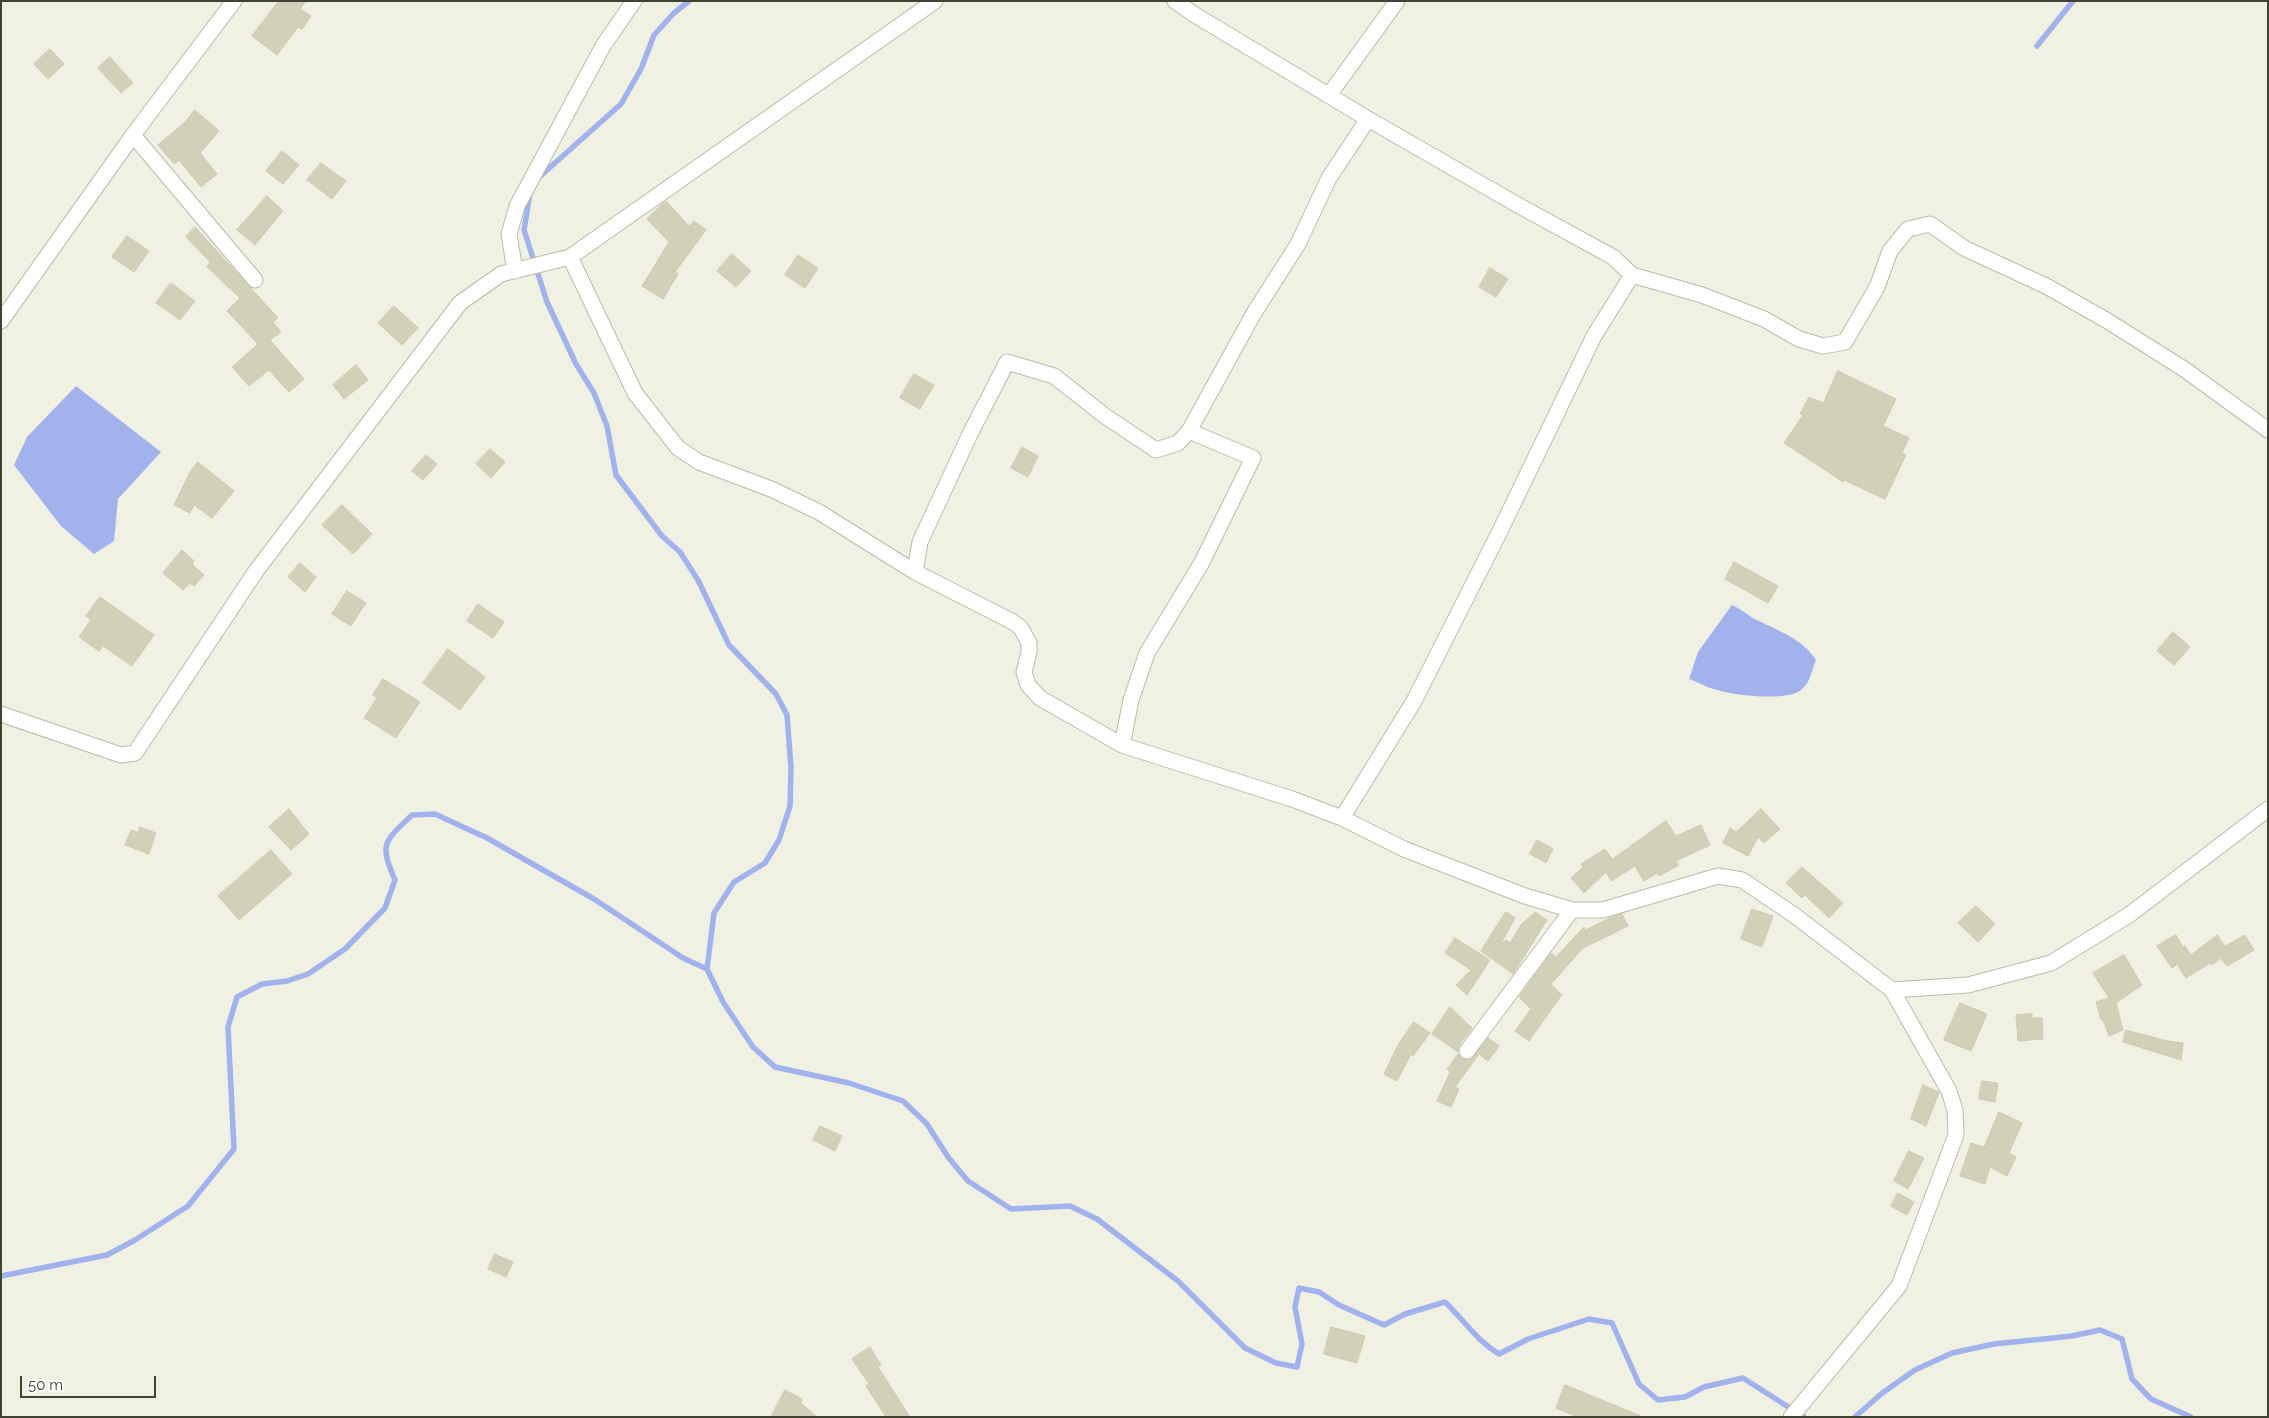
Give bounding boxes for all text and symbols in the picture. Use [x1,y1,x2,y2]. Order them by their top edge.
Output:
scale bar [22,1366,159,1398]
text: 50 m [28,1376,63,1394]

